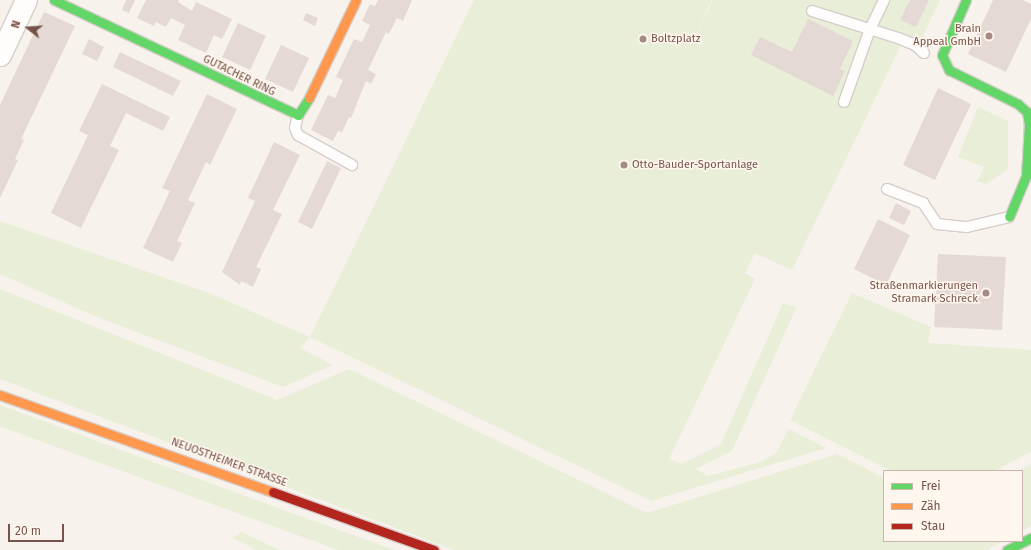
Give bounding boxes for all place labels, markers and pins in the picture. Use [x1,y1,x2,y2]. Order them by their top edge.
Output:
place label: Brain Appeal GmbH [913,23,981,49]
marker: Brain Appeal GmbH [984,31,994,41]
place label: Boltzplatz [651,32,701,46]
marker: Boltzplatz [638,34,648,44]
place label: Otto-Bauder-Sportanlage [632,158,758,172]
marker: Otto-Bauder-Sportanlage [619,160,629,170]
place label: Straßenmarkierungen Stramark Schreck [870,280,978,306]
marker: Straßenmarkierungen Stramark Schreck [981,288,991,298]

